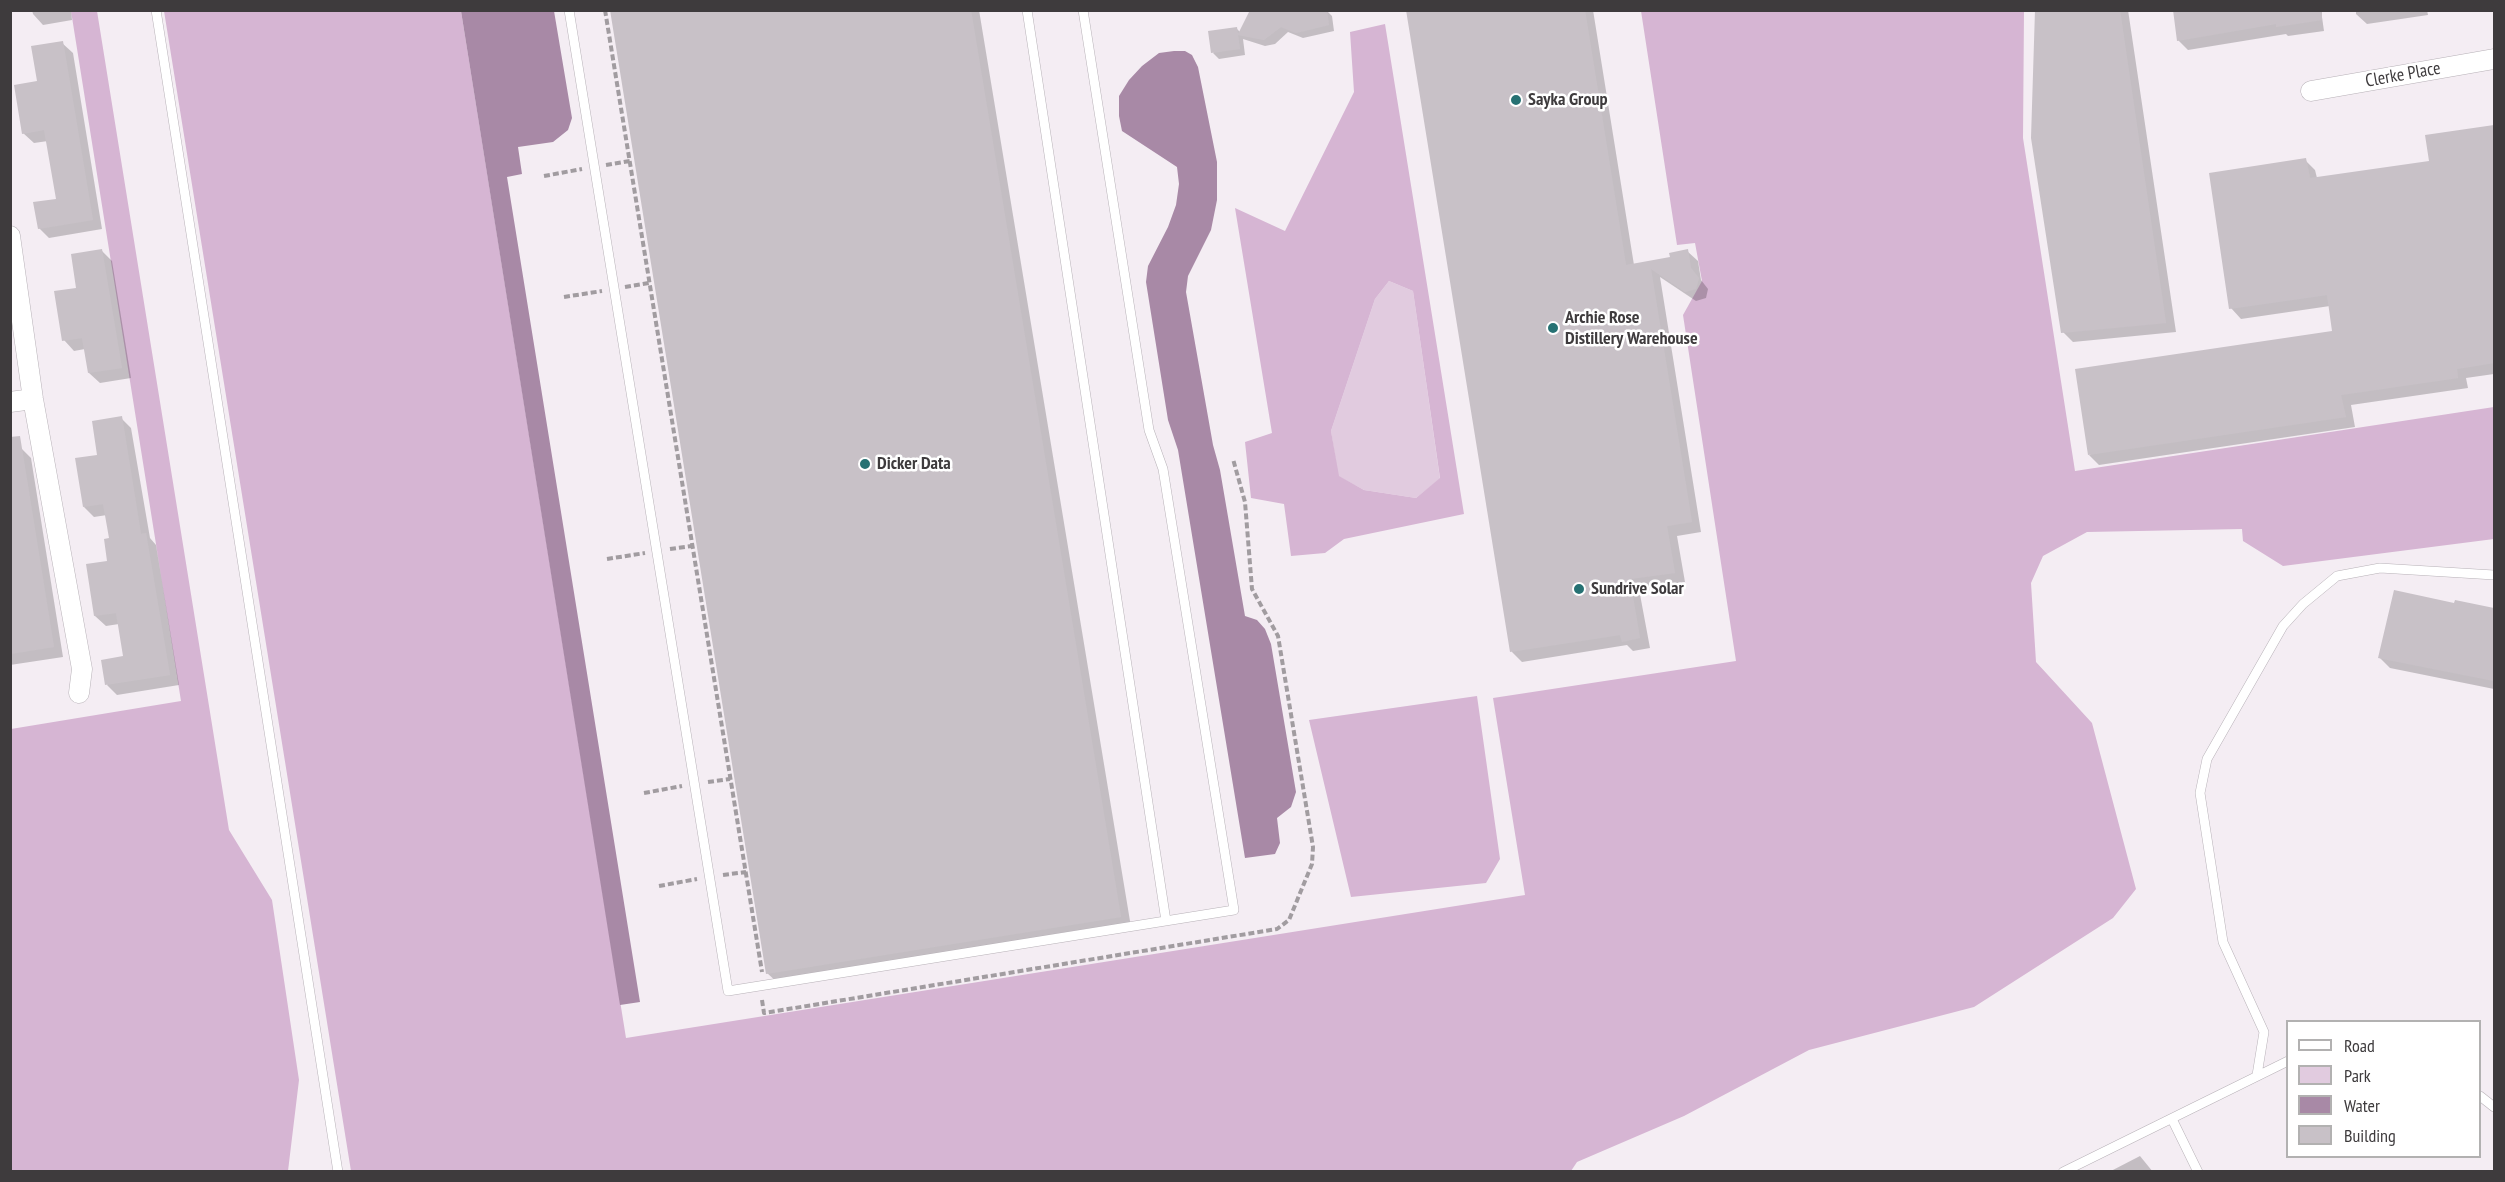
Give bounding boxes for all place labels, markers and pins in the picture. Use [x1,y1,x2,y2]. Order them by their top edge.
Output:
place label: Sayka Group [1528,89,1607,111]
marker: Sayka Group [1509,93,1523,107]
place label: Archie Rose Distillery Warehouse [1565,307,1698,350]
marker: Archie Rose Distillery Warehouse [1546,321,1560,335]
place label: Dicker Data [877,453,951,475]
marker: Dicker Data [858,457,872,471]
place label: Sundrive Solar [1591,578,1684,600]
marker: Sundrive Solar [1572,582,1586,596]

